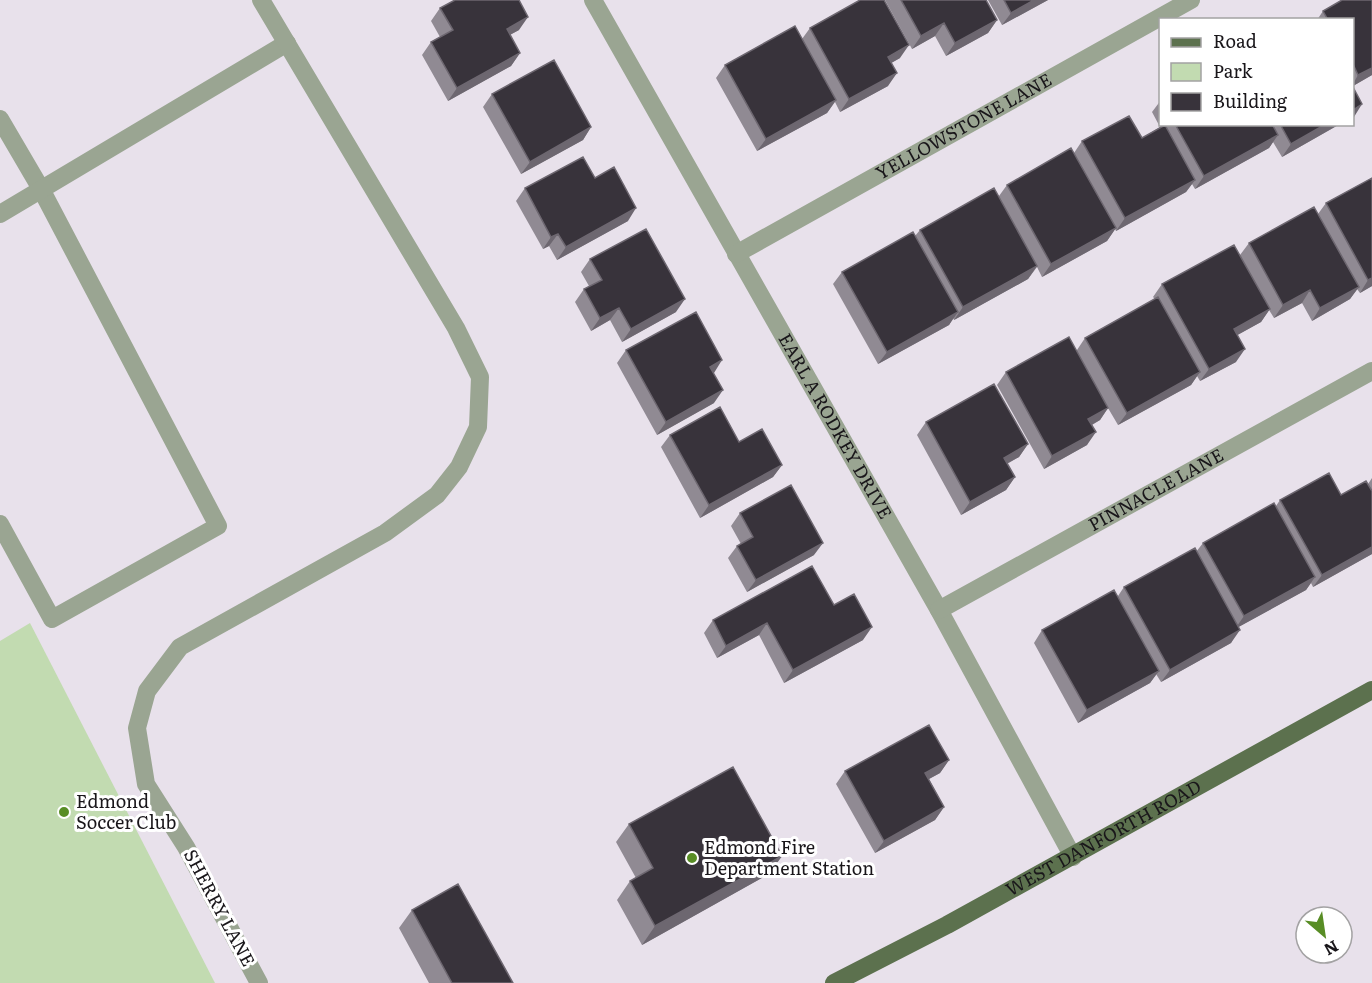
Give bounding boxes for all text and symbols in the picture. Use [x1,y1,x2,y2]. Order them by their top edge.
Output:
legend [1159,18,1354,126]
text: Road [1213,27,1257,54]
text: Park [1213,57,1254,84]
street label: YELLOWSTONE LANE [870,65,1056,186]
text: Building [1213,87,1288,114]
street label: EARL A RODKEY DRIVE [773,328,900,523]
street label: PINNACLE LANE [1083,441,1228,537]
street label: WEST DANFORTH ROAD [1000,772,1206,902]
place label: Edmond Soccer Club [76,787,177,835]
marker: Edmond Soccer Club [57,805,71,819]
place label: Edmond Fire Department Station [704,833,874,881]
street label: SHERRY LANE [178,844,263,971]
marker: Edmond Fire Department Station [685,851,699,865]
north arrow [1294,905,1354,965]
text: N [1320,935,1343,963]

